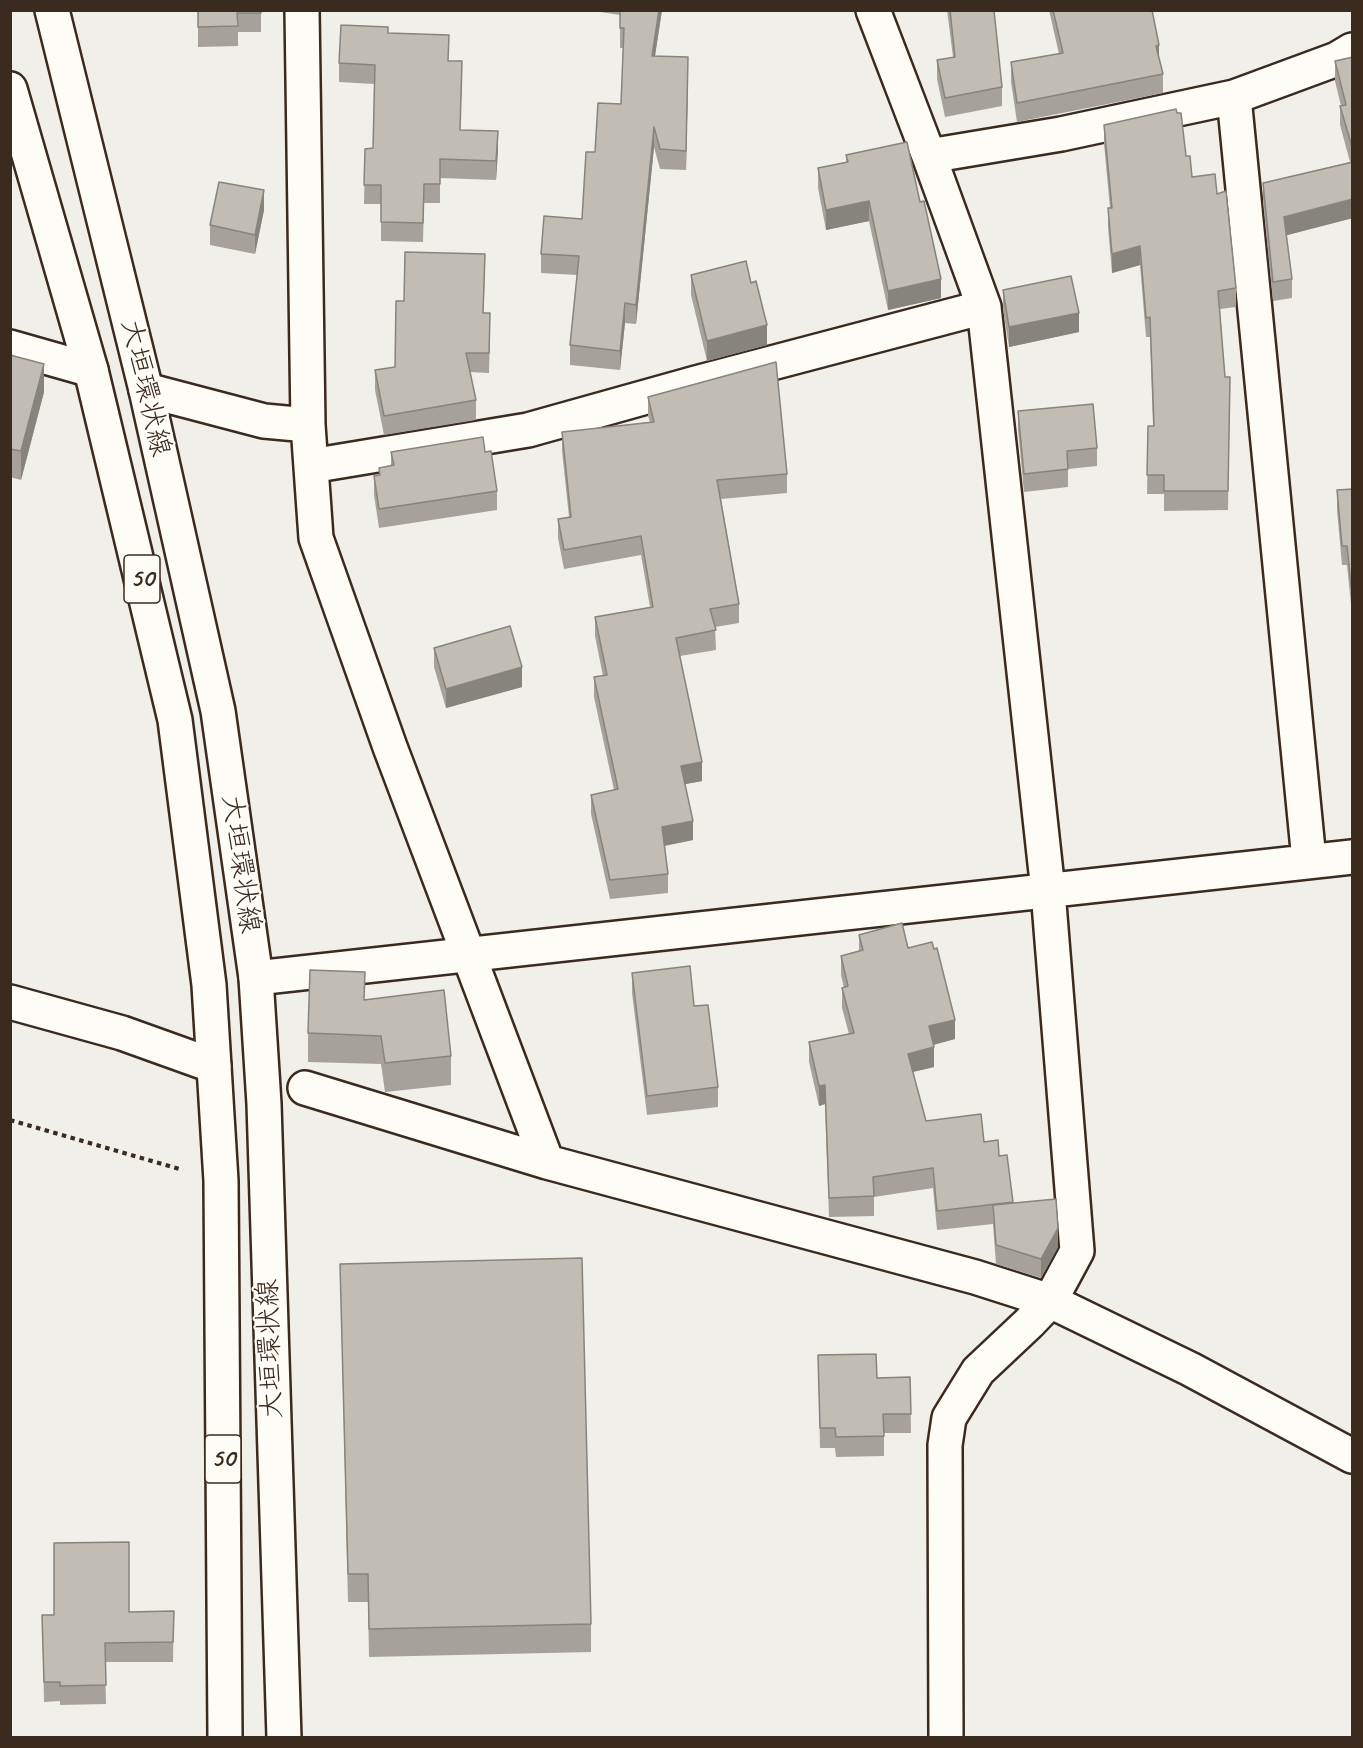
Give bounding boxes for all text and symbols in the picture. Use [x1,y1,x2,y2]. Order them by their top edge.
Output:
street label: 大垣環状線 [113,316,177,460]
road number: 50 [124,555,160,603]
street label: 大垣環状線 [214,792,266,936]
street label: 大垣環状線 [252,1278,290,1420]
road number: 50 [205,1435,241,1483]

